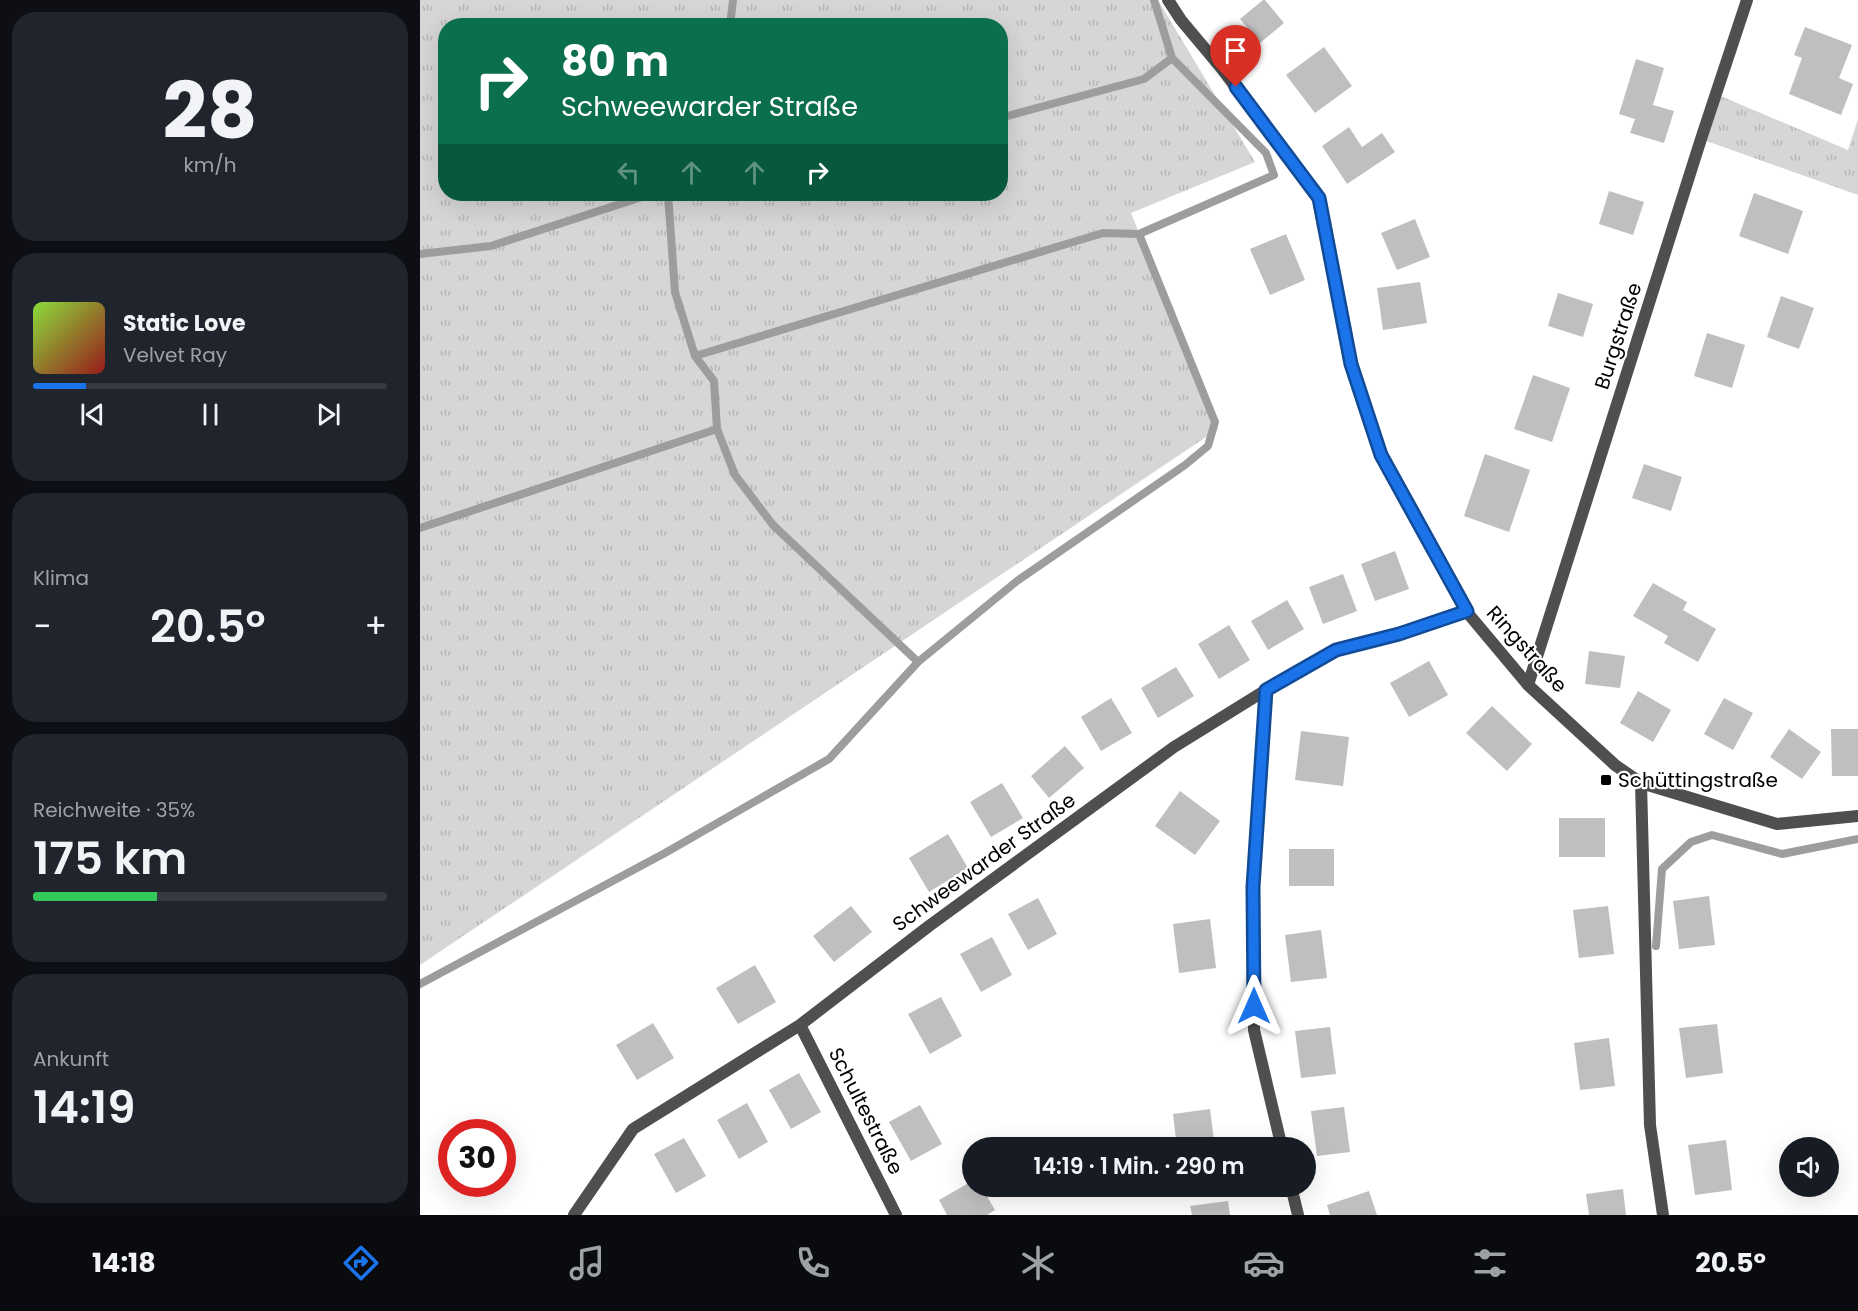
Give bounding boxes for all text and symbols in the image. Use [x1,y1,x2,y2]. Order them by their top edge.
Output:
pin [1210,25,1261,87]
text: 80 m [561,32,669,91]
icon: arrive [1219,34,1252,67]
icon: right [462,42,540,120]
text: 28 [162,56,258,165]
text: Schweewarder Straße [561,88,858,125]
text: km/h [183,151,237,179]
icon: left [612,156,645,189]
icon: ahead [675,156,708,189]
icon: ahead [738,156,771,189]
icon: right [801,156,834,189]
street label: Burgstraße [1588,279,1648,393]
text: Static Love [123,308,246,339]
text: Velvet Ray [123,341,227,369]
icon: previous [76,398,109,431]
icon: pause [194,398,227,431]
icon: next [312,398,345,431]
text: Klima [33,564,89,592]
text: 20.5° [150,595,266,658]
street label: Ringstraße [1480,599,1574,699]
text: − [33,603,51,650]
text: + [364,603,387,650]
place label: Schüttingstraße [1618,766,1778,794]
marker: Schüttingstraße [1599,773,1613,787]
street label: Schweewarder Straße [887,786,1081,938]
text: Reichweite · 35% [33,796,195,824]
text: 175 km [33,827,187,890]
position arrow [1222,974,1286,1038]
street label: Schultestraße [822,1043,910,1179]
text: Ankunft [33,1045,109,1073]
text: 14:19 [33,1076,135,1139]
speed limit sign: 30 [438,1119,516,1197]
map controls [1779,1137,1839,1197]
button: sound [1779,1137,1839,1197]
text: 14:19 · 1 Min. · 290 m [1033,1151,1245,1182]
icon: directions [340,1242,382,1284]
icon: music [566,1242,608,1284]
icon: phone [792,1242,834,1284]
icon: climate [1017,1242,1059,1284]
icon: car [1243,1242,1285,1284]
icon: filters [1469,1242,1511,1284]
text: 14:18 [92,1244,156,1281]
text: 20.5° [1695,1244,1766,1281]

